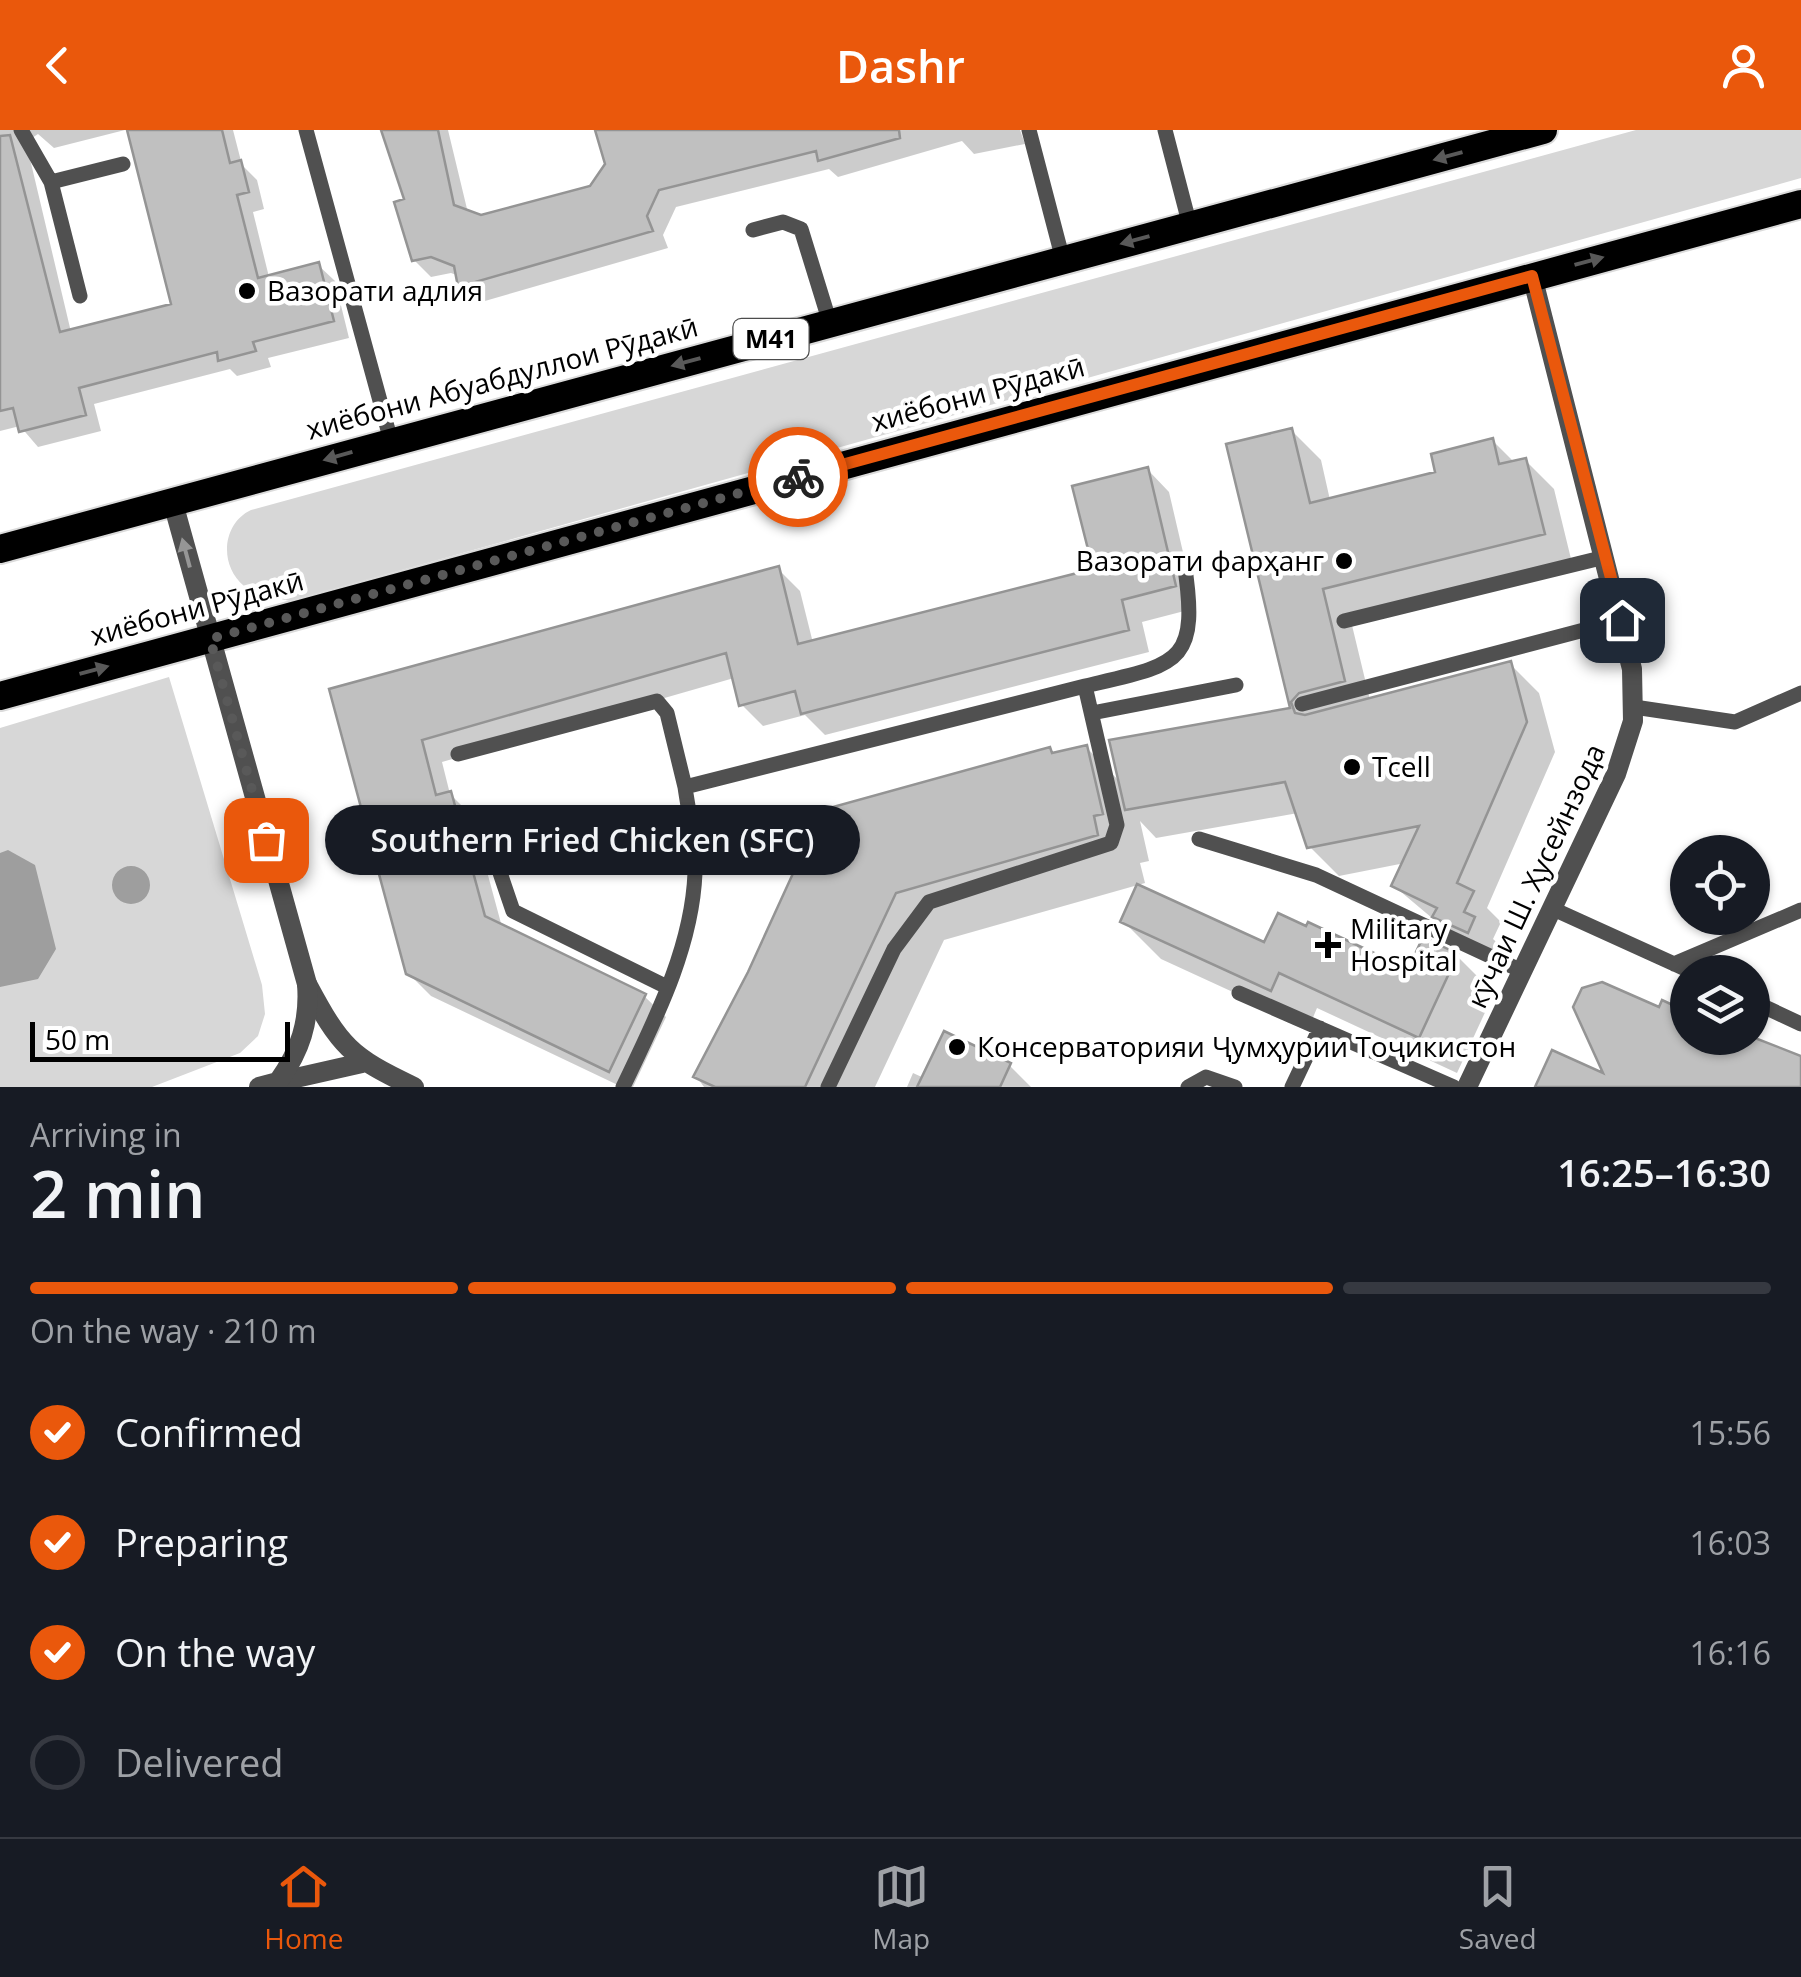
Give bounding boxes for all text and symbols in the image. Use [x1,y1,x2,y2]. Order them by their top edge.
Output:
text: Dashr [836,35,965,96]
icon: back [30,38,85,93]
icon: person [1716,38,1771,93]
one-way arrow [1433,148,1464,164]
one-way arrow [1119,233,1150,249]
one-way arrow [1574,252,1605,268]
place label: Вазорати адлия [267,271,483,309]
marker: Вазорати адлия [236,280,258,302]
street label: хиёбони Абуабдуллои Рӯдакӣ [302,306,702,448]
road number: M41 [734,319,808,359]
street label: хиёбони Рӯдакӣ [867,346,1089,440]
one-way arrow [670,354,701,370]
courier [748,427,848,527]
one-way arrow [323,449,353,464]
icon: bike [771,450,826,505]
one-way arrow [178,537,194,568]
place label: Вазорати фарҳанг [1076,541,1324,579]
marker: Вазорати фарҳанг [1333,550,1355,572]
street label: хиёбони Рӯдакӣ [86,560,308,654]
pin [1580,578,1665,663]
icon: home [1595,593,1650,648]
one-way arrow [79,662,110,678]
street label: кӯчаи Ш. Ҳусейнзода [1457,737,1613,1014]
place label: Tcell [1372,747,1431,785]
marker: Tcell [1341,756,1363,778]
pin [224,798,309,883]
callout: Southern Fried Chicken (SFC) [326,805,861,875]
icon: bag [239,813,294,868]
text: Southern Fried Chicken (SFC) [371,818,814,861]
map controls [1670,835,1770,1055]
button: locate [1670,835,1770,935]
place label: Military Hospital [1350,909,1458,979]
marker: Military Hospital [1315,932,1341,958]
button: layers [1670,955,1770,1055]
scale bar [30,1017,290,1061]
text: 50 m [45,1020,110,1058]
place label: Консерваторияи Ҷумҳурии Тоҷикистон [977,1027,1516,1065]
marker: Консерваторияи Ҷумҳурии Тоҷикистон [946,1036,968,1058]
text: Arriving in [30,1113,182,1156]
text: 16:25–16:30 [1557,1146,1771,1198]
text: 2 min [30,1149,205,1237]
text: On the way · 210 m [30,1309,317,1352]
icon: check [30,1405,85,1460]
text: Confirmed [115,1406,303,1458]
text: 15:56 [1689,1411,1771,1454]
icon: check [30,1515,85,1570]
text: Preparing [115,1516,288,1568]
text: 16:03 [1689,1521,1771,1564]
icon: check [30,1625,85,1680]
text: On the way [115,1626,315,1678]
text: 16:16 [1689,1631,1771,1674]
text: Delivered [115,1736,284,1788]
tab: Home [264,1859,344,1957]
tab: Map [872,1859,930,1957]
tab: Saved [1459,1859,1537,1957]

